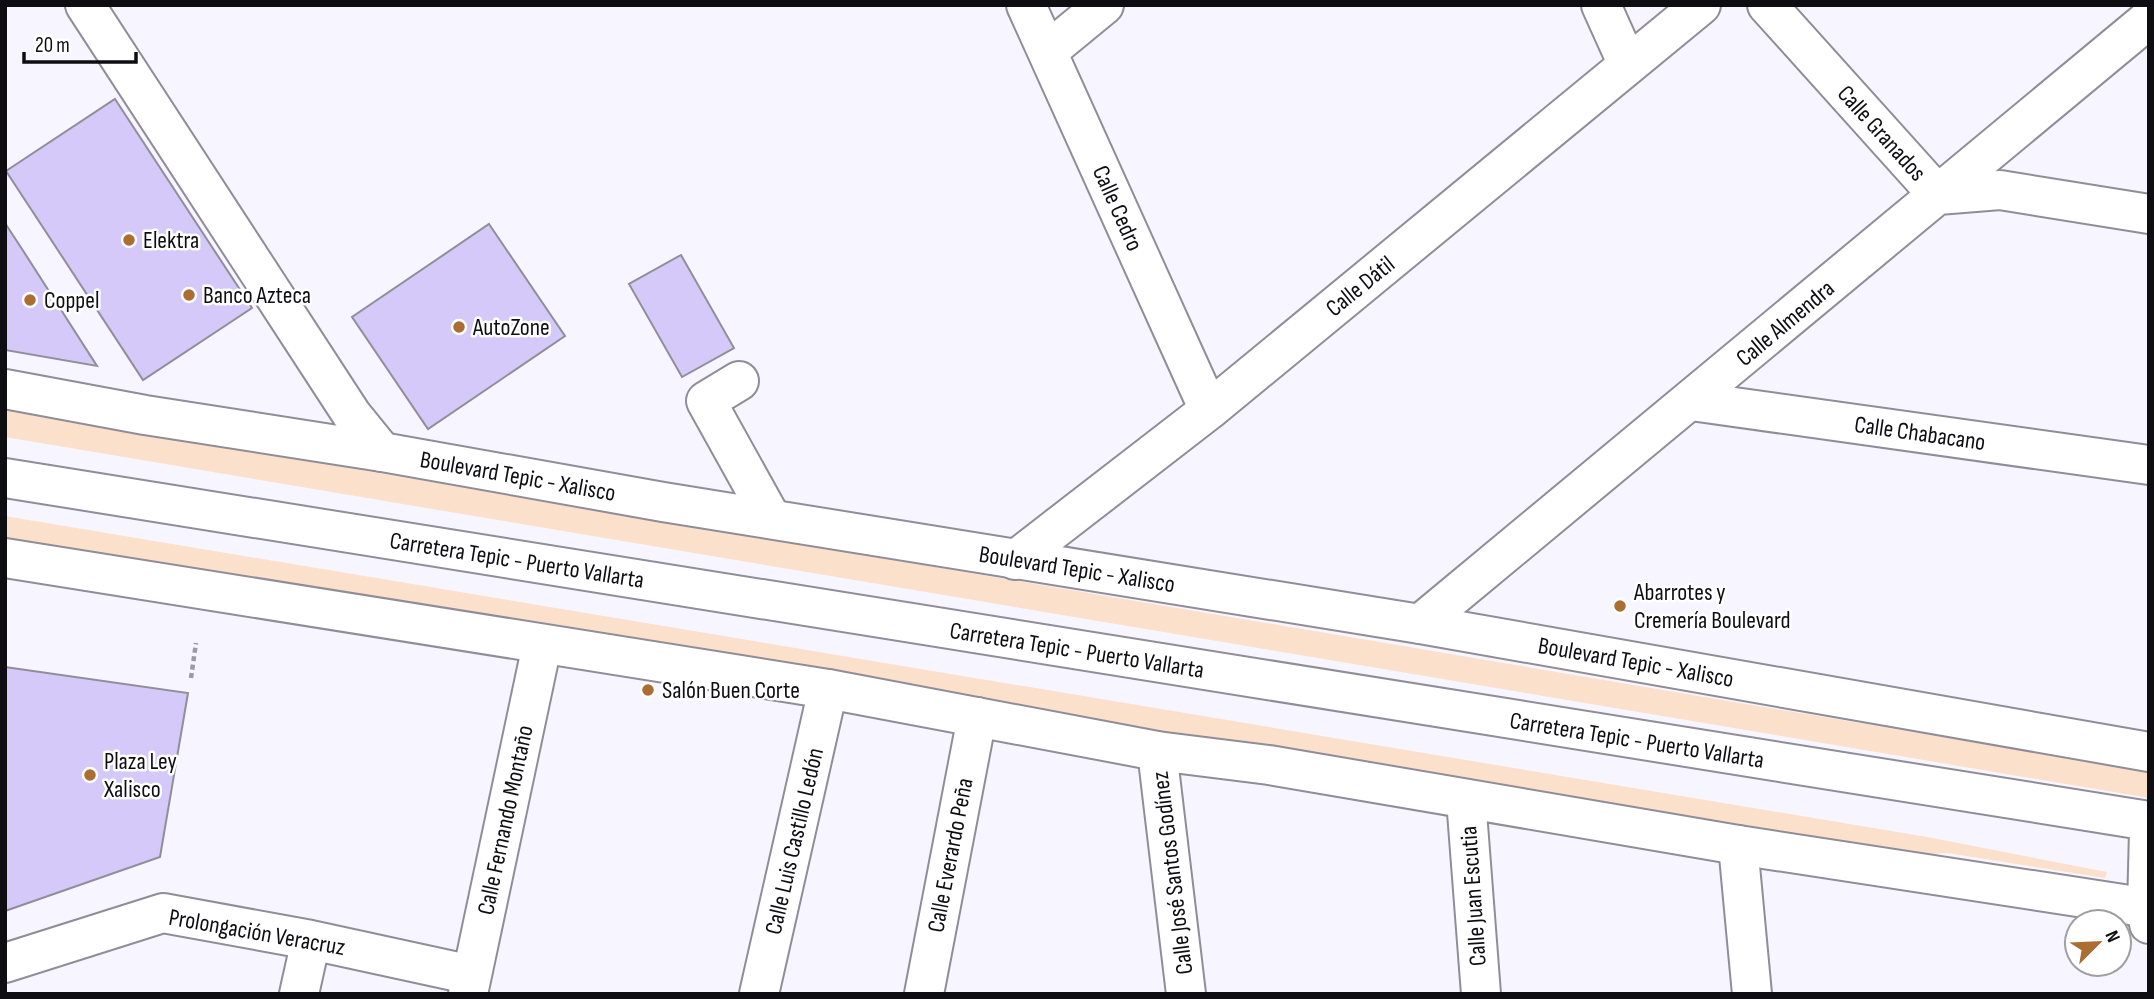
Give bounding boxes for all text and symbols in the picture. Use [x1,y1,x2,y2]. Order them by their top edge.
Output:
scale bar [24,21,136,65]
text: 20 m [35,33,70,58]
street label: Calle Granados [1831,80,1932,187]
street label: Calle Cedro [1086,161,1149,255]
place label: Elektra [143,226,199,255]
marker: Elektra [121,232,137,248]
street label: Calle Dátil [1320,250,1401,323]
street label: Calle Almendra [1730,274,1840,373]
place label: Banco Azteca [203,281,311,310]
place label: Coppel [44,286,99,315]
marker: Banco Azteca [181,287,197,303]
marker: Coppel [22,292,38,308]
place label: AutoZone [472,313,550,342]
marker: AutoZone [451,319,467,335]
street label: Calle Chabacano [1853,410,1987,457]
street label: Boulevard Tepic - Xalisco [418,445,618,508]
street label: Carretera Tepic - Puerto Vallarta [388,526,646,595]
street label: Boulevard Tepic - Xalisco [977,540,1177,599]
place label: Abarrotes y Cremería Boulevard [1633,578,1790,635]
marker: Abarrotes y Cremería Boulevard [1612,598,1628,614]
street label: Carretera Tepic - Puerto Vallarta [948,616,1206,685]
street label: Boulevard Tepic - Xalisco [1536,631,1736,694]
place label: Salón Buen Corte [662,676,800,705]
marker: Salón Buen Corte [640,682,656,698]
street label: Carretera Tepic - Puerto Vallarta [1508,706,1766,775]
street label: Calle Fernando Montaño [471,723,540,918]
street label: Calle Luis Castillo Ledón [759,745,830,937]
place label: Plaza Ley Xalisco [103,747,177,804]
marker: Plaza Ley Xalisco [82,767,98,783]
street label: Calle José Santos Godínez [1146,769,1199,976]
street label: Calle Everardo Peña [921,775,980,935]
street label: Calle Juan Escutia [1454,825,1493,967]
street label: Prolongación Veracruz [167,903,348,962]
north arrow [2063,908,2133,978]
text: N [2100,927,2125,946]

